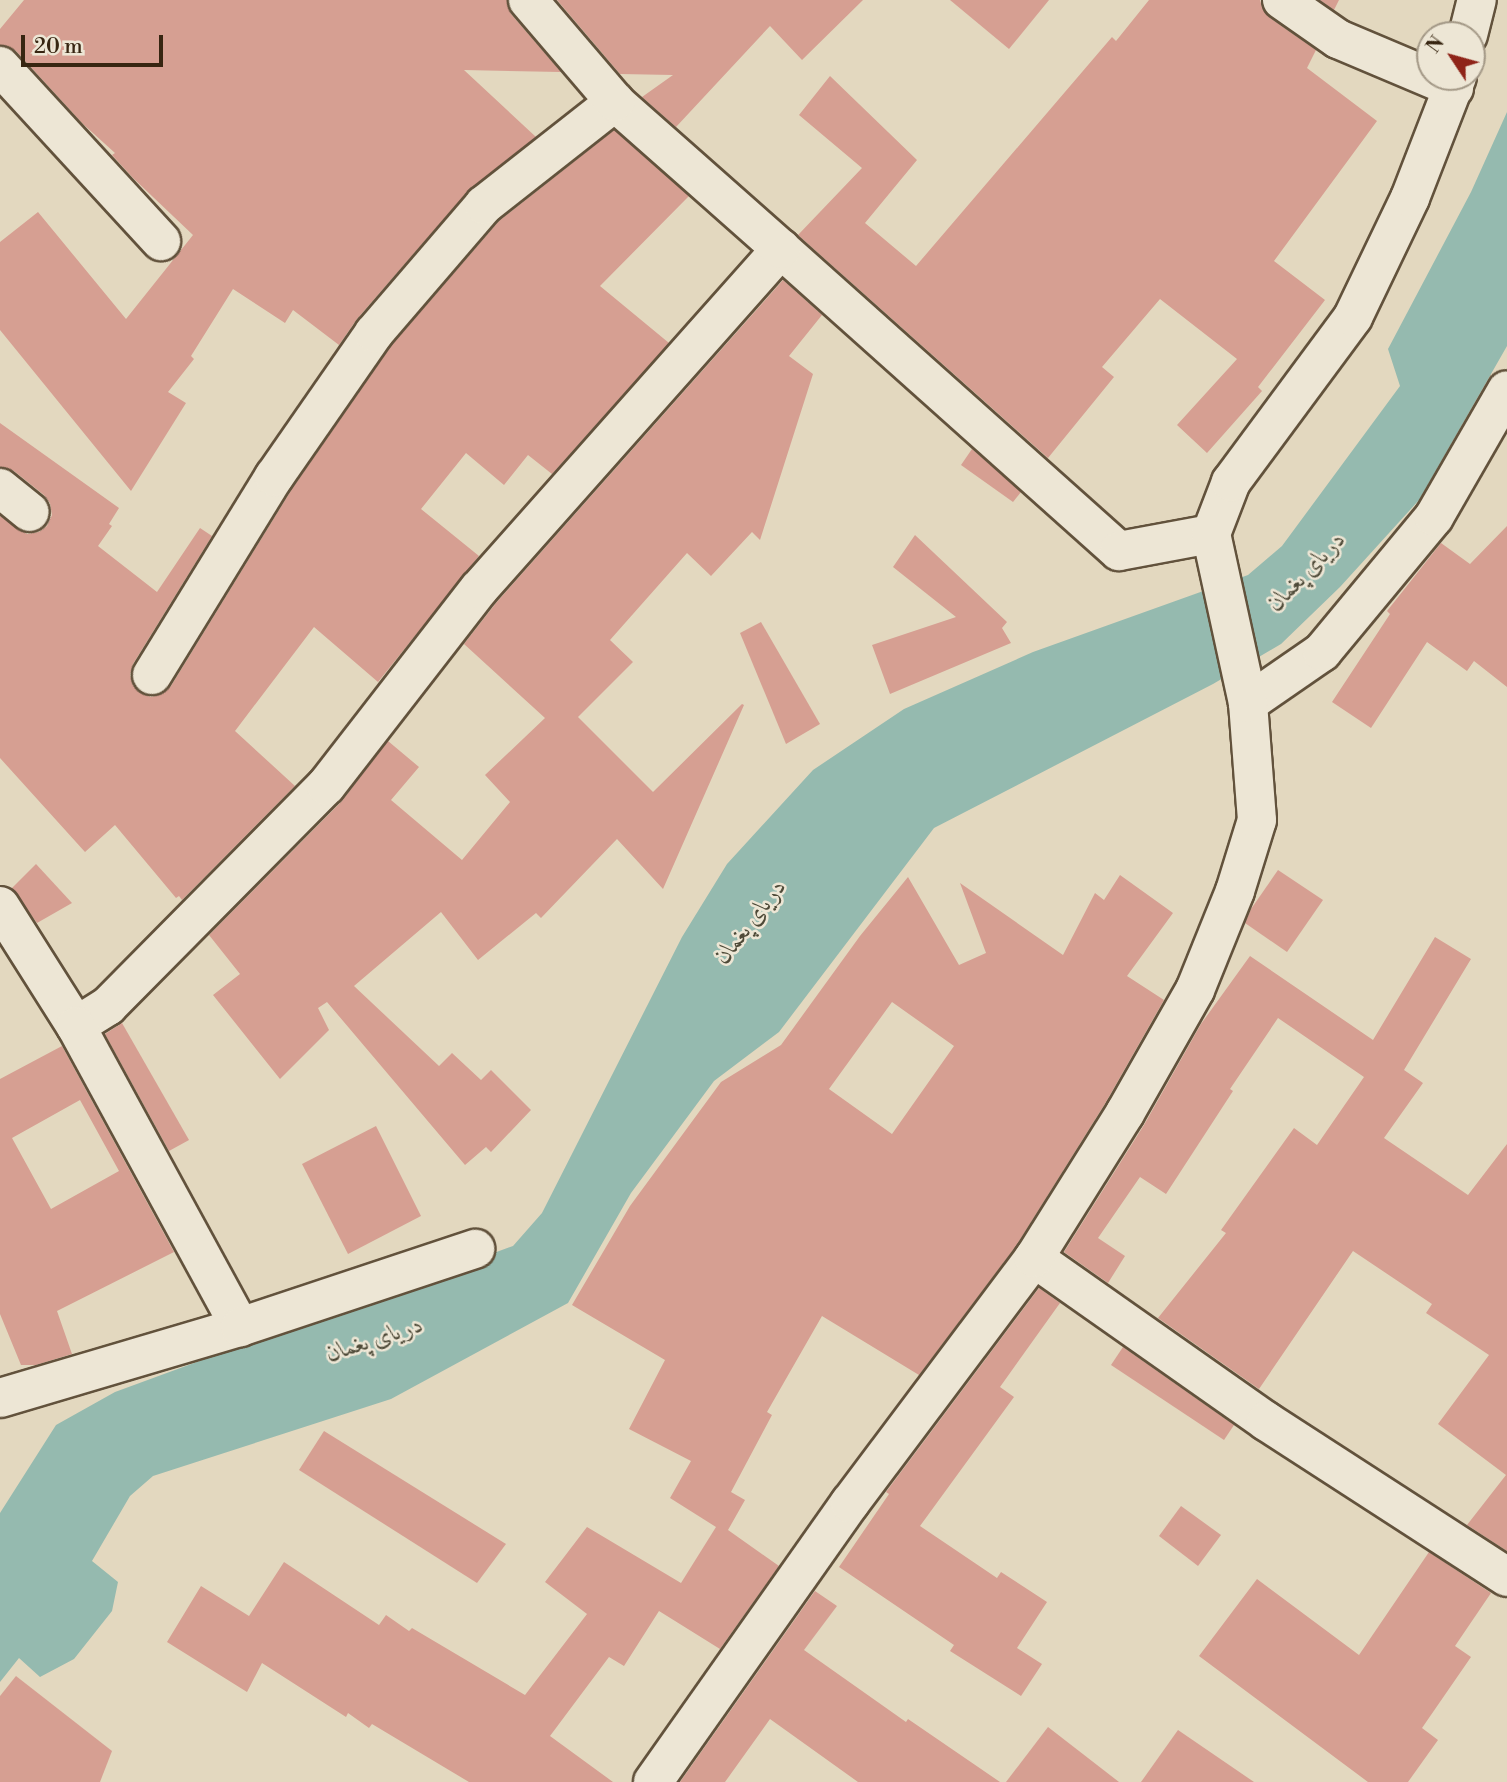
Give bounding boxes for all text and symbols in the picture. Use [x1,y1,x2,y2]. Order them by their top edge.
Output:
scale bar [24,21,166,65]
north arrow [1416,21,1486,91]
text: N [1422,32,1450,58]
text: 20 m [34,34,83,60]
water label: دریای پغمان [1262,526,1352,618]
water label: دریای پغمان [709,874,793,970]
water label: دریای پغمان [323,1311,427,1369]

